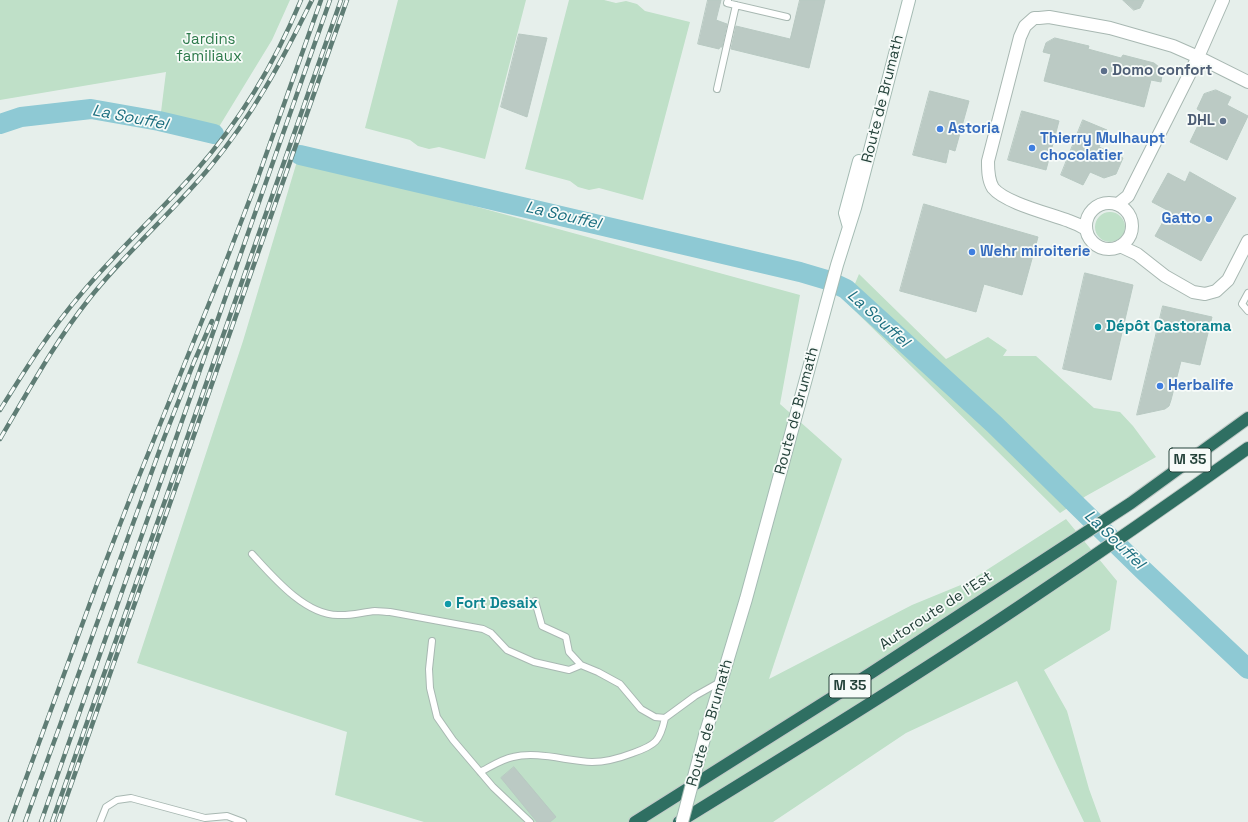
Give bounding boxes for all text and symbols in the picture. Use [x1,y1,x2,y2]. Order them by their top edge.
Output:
park label: Jardins familiaux [176,31,242,66]
street label: Route de Brumath [858,33,908,165]
place label: Domo confort [1112,62,1212,80]
marker: Domo confort [1099,66,1109,76]
water label: La Souffel [90,101,170,135]
place label: DHL [1187,112,1215,130]
marker: DHL [1218,116,1228,126]
place label: Astoria [948,120,1000,138]
marker: Astoria [935,124,945,134]
place label: Thierry Mulhaupt chocolatier [1040,130,1165,165]
marker: Thierry Mulhaupt chocolatier [1027,143,1037,153]
water label: La Souffel [523,198,603,234]
place label: Gatto [1161,210,1201,228]
marker: Gatto [1204,214,1214,224]
place label: Wehr miroiterie [980,243,1090,261]
marker: Wehr miroiterie [967,247,977,257]
water label: La Souffel [843,286,913,352]
place label: Dépôt Castorama [1106,318,1231,336]
marker: Dépôt Castorama [1093,322,1103,332]
street label: Route de Brumath [771,345,823,477]
place label: Herbalife [1168,377,1234,395]
marker: Herbalife [1155,381,1165,391]
road number: M 35 [1169,448,1211,472]
water label: La Souffel [1080,506,1148,574]
street label: Autoroute de l’Est [876,568,996,654]
place label: Fort Desaix [456,595,538,613]
marker: Fort Desaix [443,599,453,609]
street label: Route de Brumath [683,657,737,789]
road number: M 35 [829,674,871,698]

